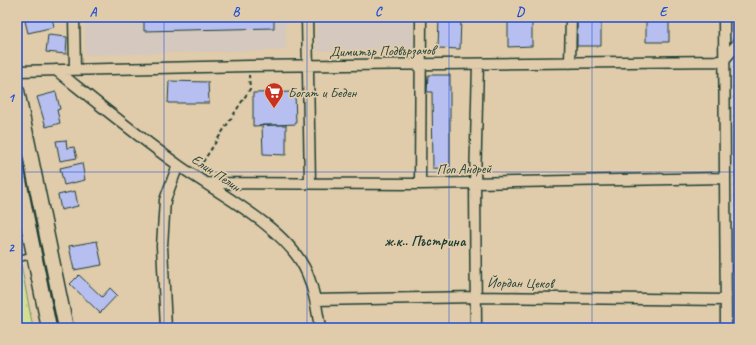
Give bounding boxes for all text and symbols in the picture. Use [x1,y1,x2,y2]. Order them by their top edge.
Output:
text: A [90,4,98,20]
text: B [233,4,241,20]
text: C [375,4,383,20]
text: D [516,4,525,20]
text: E [660,4,669,20]
street label: Димитър Подвързачов [329,42,439,60]
supermarket icon: Богат и Беден [263,81,285,109]
place label: Богат и Беден [288,84,358,101]
text: 1 [8,90,16,106]
street label: Елин Пелин [188,151,245,196]
street label: Поп Андрей [436,160,493,178]
district label: ж.к.. Пъстрина [384,232,467,251]
text: 2 [8,240,15,256]
street label: Йордан Цеков [487,274,556,292]

